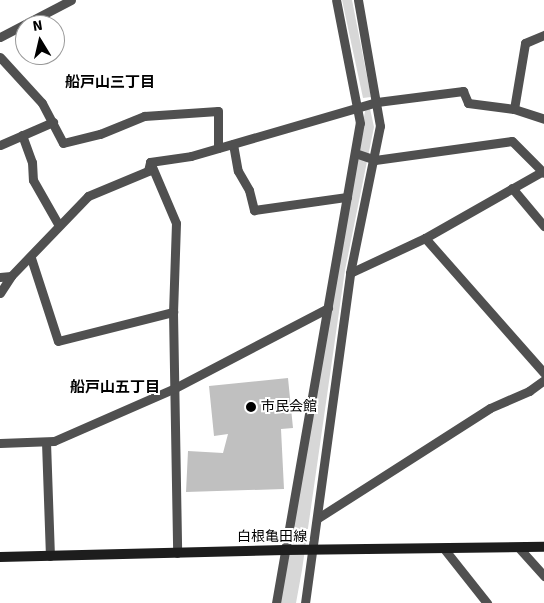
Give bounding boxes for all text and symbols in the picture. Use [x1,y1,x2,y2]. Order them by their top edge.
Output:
north arrow [15,15,65,65]
text: N [32,17,44,35]
district label: 船戸山三丁目 [65,74,155,92]
district label: 船戸山五丁目 [70,379,160,397]
place label: 市民会館 [261,399,317,415]
marker: 市民会館 [245,401,257,413]
street label: 白根亀田線 [237,529,307,545]

